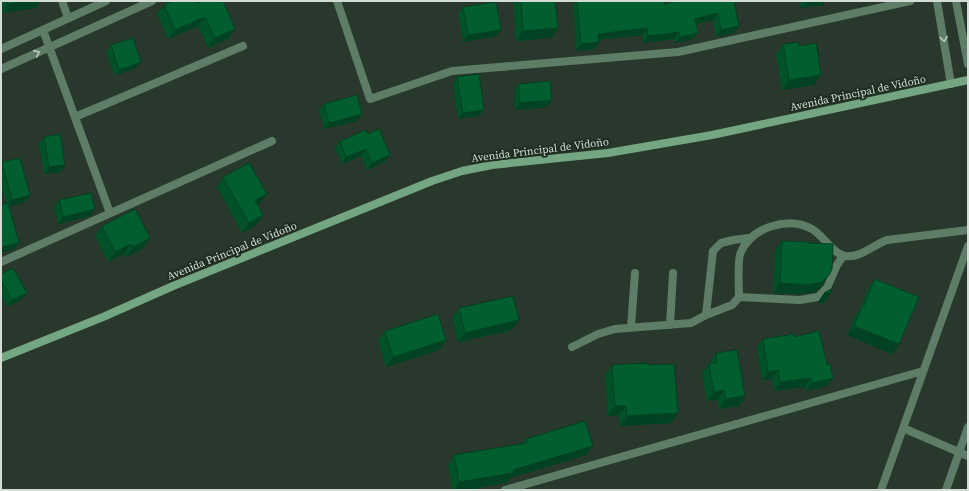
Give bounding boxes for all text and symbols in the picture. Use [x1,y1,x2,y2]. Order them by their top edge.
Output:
one-way arrow [939,36,948,42]
one-way arrow [32,50,40,58]
street label: Avenida Principal de Vidoño [789,71,927,115]
street label: Avenida Principal de Vidoño [470,134,610,166]
street label: Avenida Principal de Vidoño [165,218,299,284]

